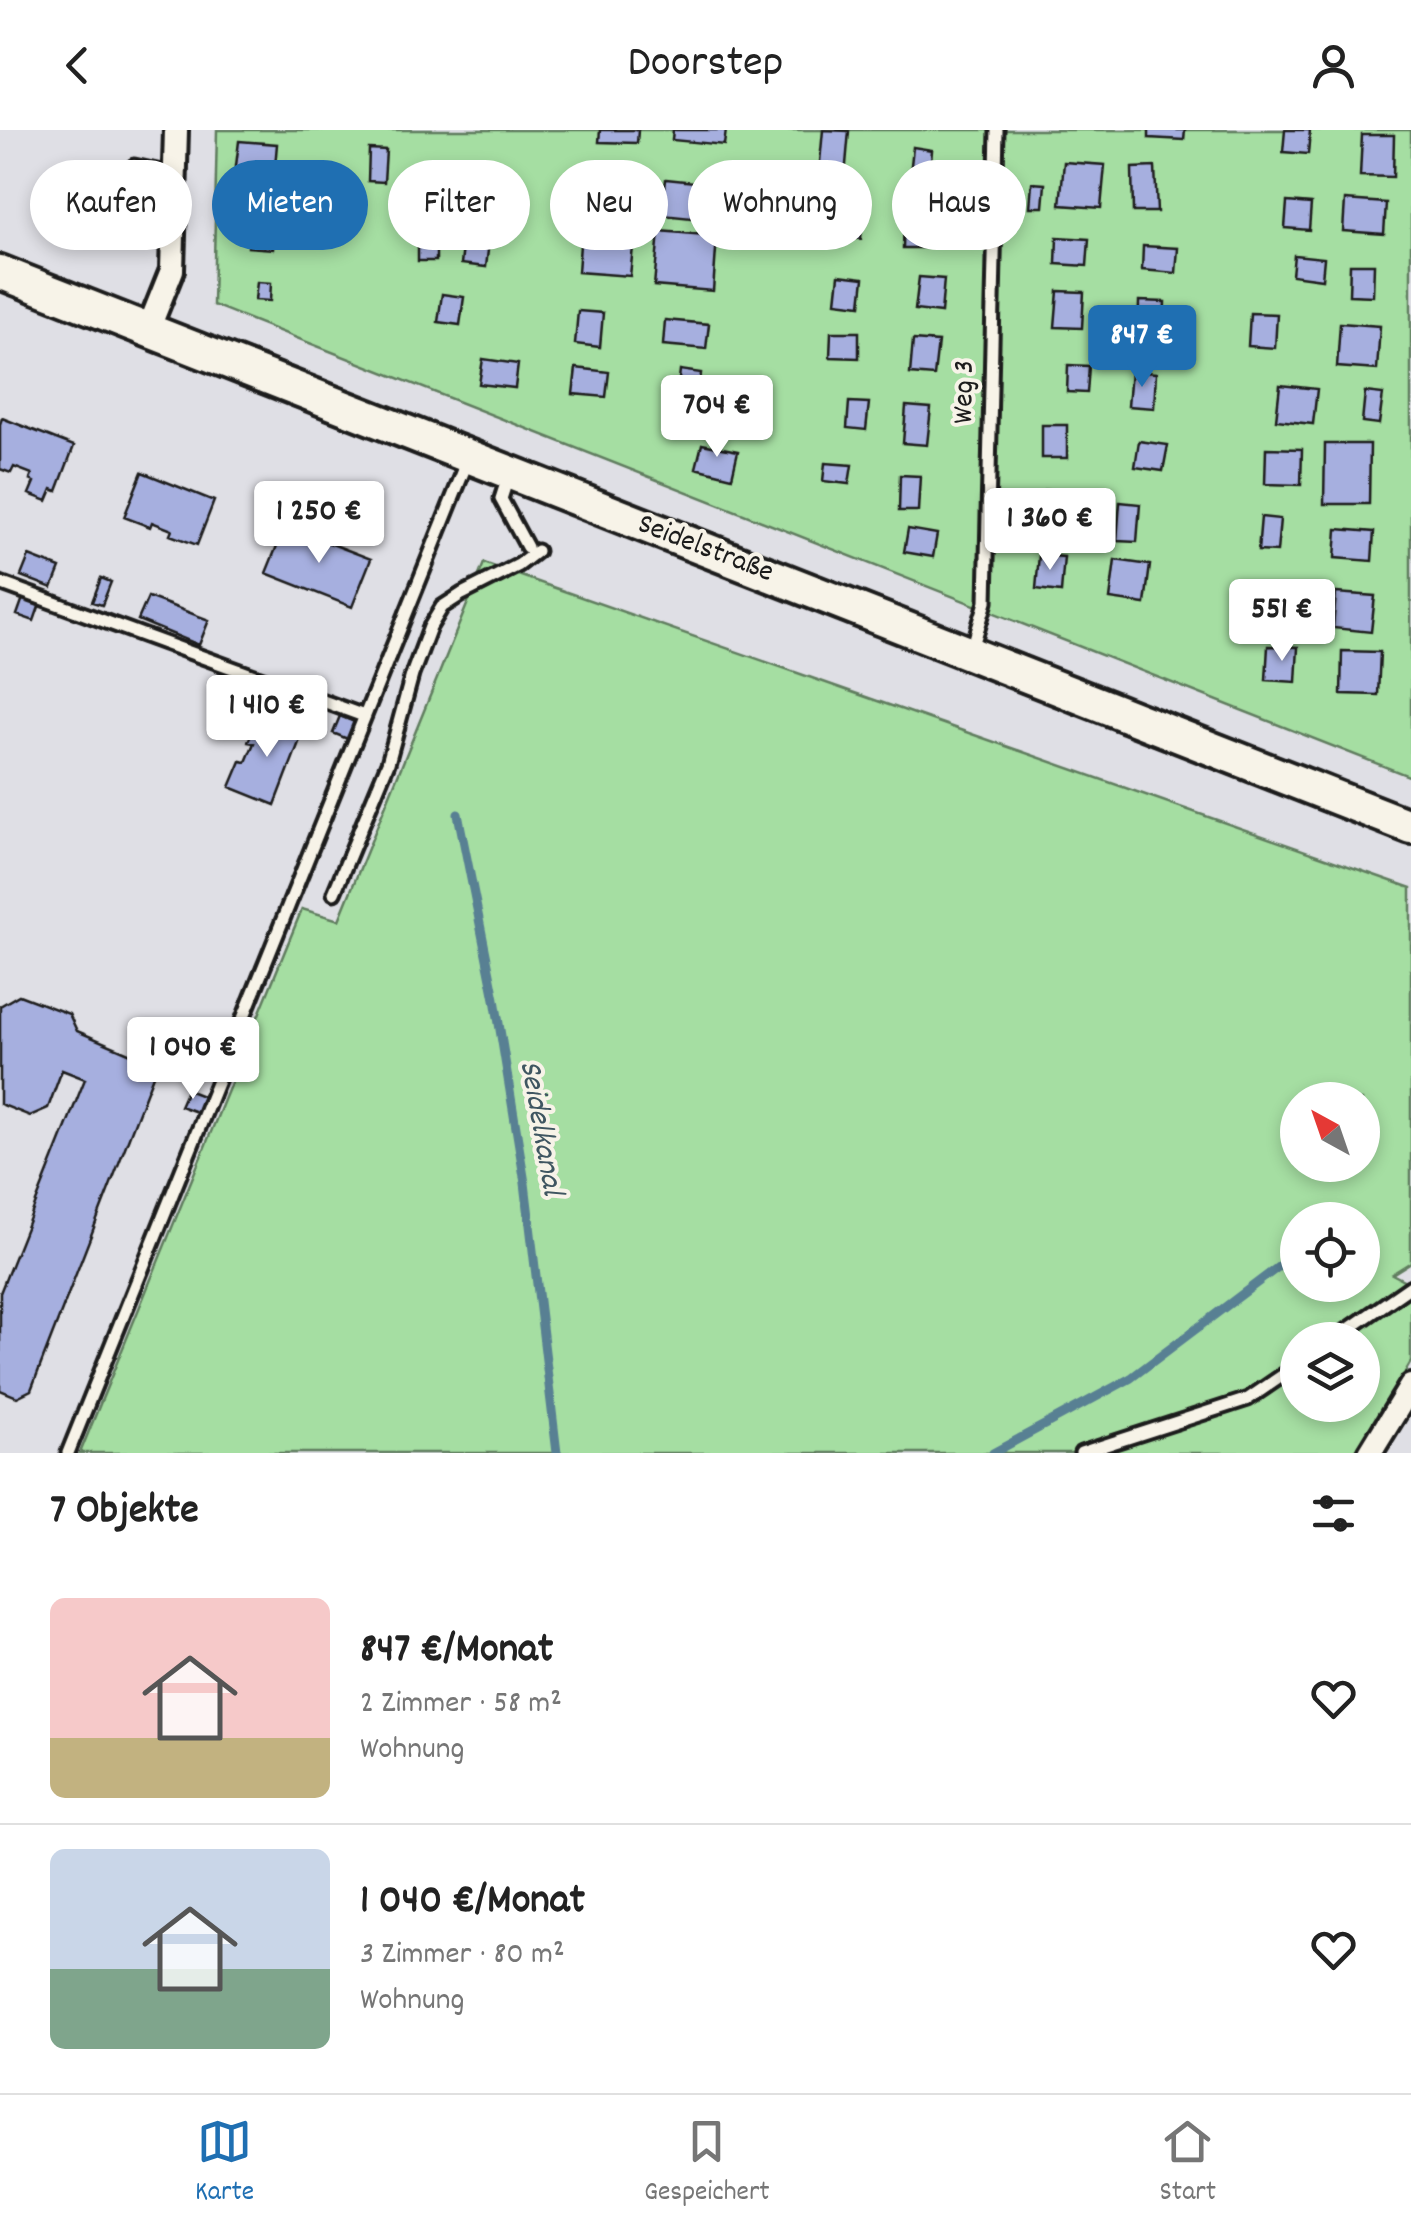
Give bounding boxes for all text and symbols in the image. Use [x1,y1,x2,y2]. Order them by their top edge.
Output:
text: Doorstep [627,33,784,97]
icon: back [50,38,105,93]
icon: person [1306,38,1361,93]
chip: Kaufen [30,160,192,250]
chip: Mieten [212,160,368,250]
chip: Filter [388,160,530,250]
chip: Neu [550,160,668,250]
chip: Wohnung [688,160,872,250]
chip: Haus [892,160,1026,250]
pin: 847 € [1072,305,1212,390]
text: 847 € [1110,314,1174,360]
street label: Weg 3 [944,360,988,424]
pin: 704 € [647,375,787,460]
text: 704 € [683,384,751,430]
pin: 1 250 € [227,481,411,566]
pin: 1 360 € [958,488,1142,573]
text: 1 250 € [276,490,362,536]
text: 1 360 € [1007,497,1093,543]
street label: Seidelstraße [631,504,779,596]
pin: 551 € [1212,579,1352,664]
text: 551 € [1251,588,1313,634]
pin: 1 410 € [175,675,359,760]
text: 1 410 € [228,684,306,730]
pin: 1 040 € [101,1017,285,1102]
text: 1 040 € [149,1026,237,1072]
water label: Seidelkanal [505,1057,574,1201]
north arrow [1280,1082,1380,1182]
map controls [1280,1082,1380,1422]
button: locate [1280,1202,1380,1302]
button: layers [1280,1322,1380,1422]
text: 7 Objekte [50,1483,199,1543]
icon: filters [1306,1486,1361,1541]
text: 847 €/Monat [360,1622,553,1682]
icon: home [130,1638,250,1758]
icon: heart [1306,1671,1361,1726]
text: 2 Zimmer · 58 m² [360,1682,562,1728]
text: Wohnung [360,1728,465,1774]
text: 1 040 €/Monat [360,1873,585,1933]
icon: home [130,1889,250,2009]
icon: heart [1306,1922,1361,1977]
text: 3 Zimmer · 80 m² [360,1933,565,1979]
text: Wohnung [360,1979,465,2025]
tab: Karte [195,2114,254,2214]
tab: Gespeichert [644,2114,770,2214]
tab: Start [1159,2114,1216,2214]

